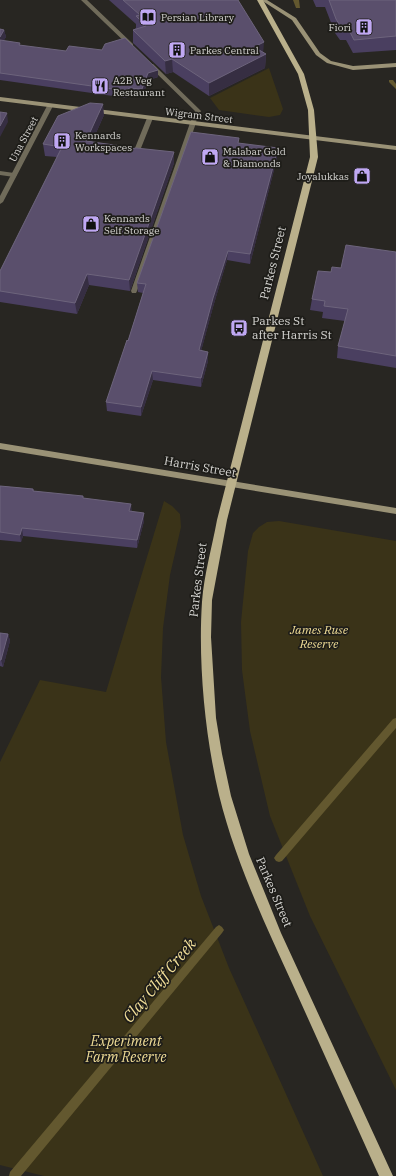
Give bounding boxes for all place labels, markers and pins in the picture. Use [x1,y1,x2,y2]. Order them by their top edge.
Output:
library icon: Persian Library [138,7,158,27]
place label: Persian Library [161,11,235,24]
building icon: Fiori [354,17,374,37]
place label: Fiori [329,21,351,34]
building icon: Parkes Central [167,40,187,60]
place label: Parkes Central [190,44,259,57]
place label: A2B Veg Restaurant [113,74,165,99]
restaurant icon: A2B Veg Restaurant [90,76,110,96]
place label: Kennards Workspaces [75,129,132,154]
building icon: Kennards Workspaces [52,131,72,151]
place label: Malabar Gold & Diamonds [223,145,286,170]
shop icon: Malabar Gold & Diamonds [200,147,220,167]
shop icon: Joyalukkas [352,166,372,186]
place label: Joyalukkas [297,170,349,183]
place label: Kennards Self Storage [104,212,160,237]
shop icon: Kennards Self Storage [81,214,101,234]
place label: Parkes St after Harris St [252,313,332,342]
bus stop icon: Parkes St after Harris St [229,318,249,338]

